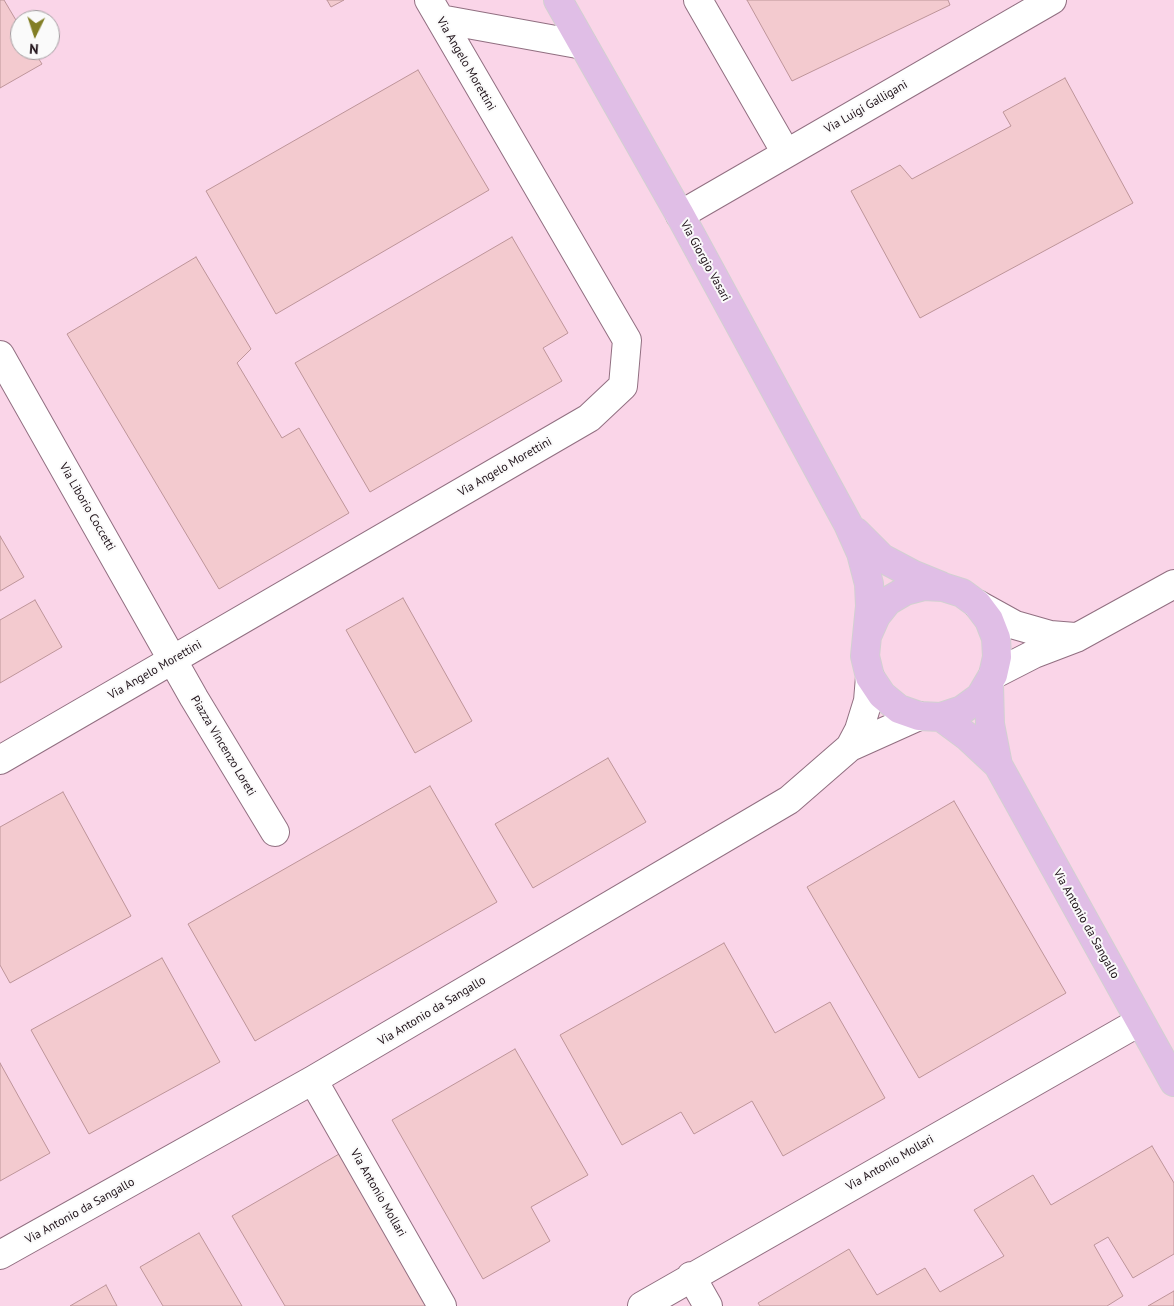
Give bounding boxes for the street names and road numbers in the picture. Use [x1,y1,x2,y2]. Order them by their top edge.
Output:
street label: Via Angelo Morettini [433,15,499,113]
street label: Via Luigi Galligani [822,77,910,137]
street label: Via Giorgio Vasari [677,218,733,304]
street label: Via Angelo Morettini [456,434,554,500]
street label: Via Liborio Coccetti [56,461,118,553]
street label: Via Angelo Morettini [106,637,204,703]
street label: Piazza Vincenzo Loreti [187,693,259,799]
street label: Via Antonio da Sangallo [1050,867,1122,981]
street label: Via Antonio da Sangallo [376,973,488,1049]
street label: Via Antonio Mollari [844,1132,936,1194]
street label: Via Antonio Mollari [347,1147,409,1239]
street label: Via Antonio da Sangallo [23,1175,137,1247]

